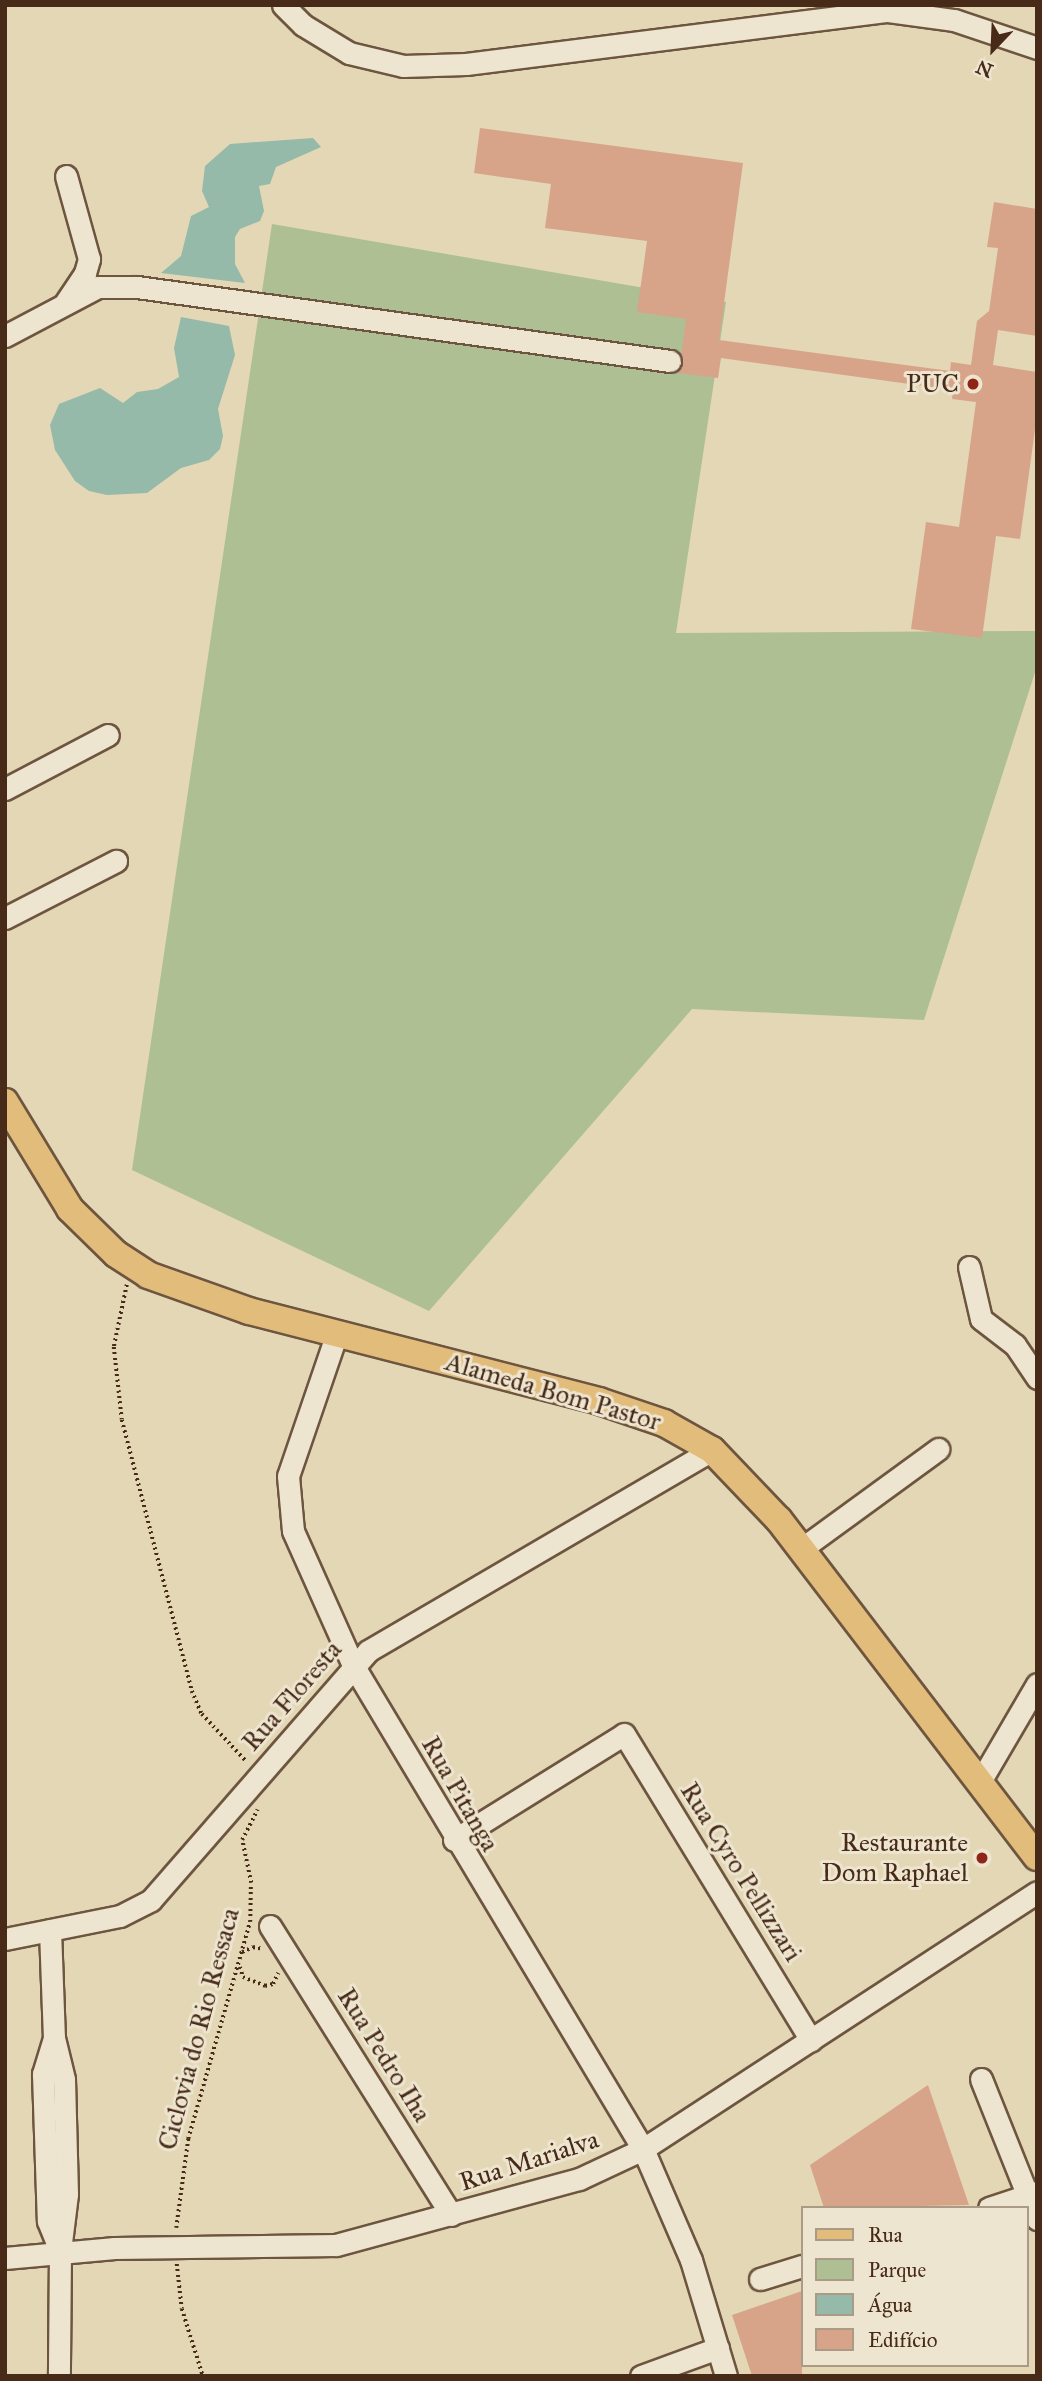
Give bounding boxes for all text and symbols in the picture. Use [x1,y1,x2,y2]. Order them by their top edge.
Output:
north arrow [958,14,1028,84]
text: N [973,55,997,83]
place label: PUC [906,368,959,400]
marker: PUC [965,376,981,392]
street label: Alameda Bom Pastor [442,1346,664,1438]
street label: Rua Floresta [236,1635,348,1757]
street label: Rua Pitanga [415,1731,505,1857]
street label: Rua Cyro Pellizzari [673,1777,809,1967]
place label: Restaurante Dom Raphael [821,1827,968,1888]
marker: Restaurante Dom Raphael [974,1850,990,1866]
street label: Ciclovia do Rio Ressaca [152,1905,246,2153]
street label: Rua Pedro Iha [331,1982,437,2128]
street label: Rua Marialva [456,2124,602,2198]
legend [800,2206,1028,2367]
text: Rua [868,2222,903,2248]
text: Parque [868,2257,926,2283]
text: Água [868,2292,912,2318]
text: Edifício [868,2327,937,2353]

